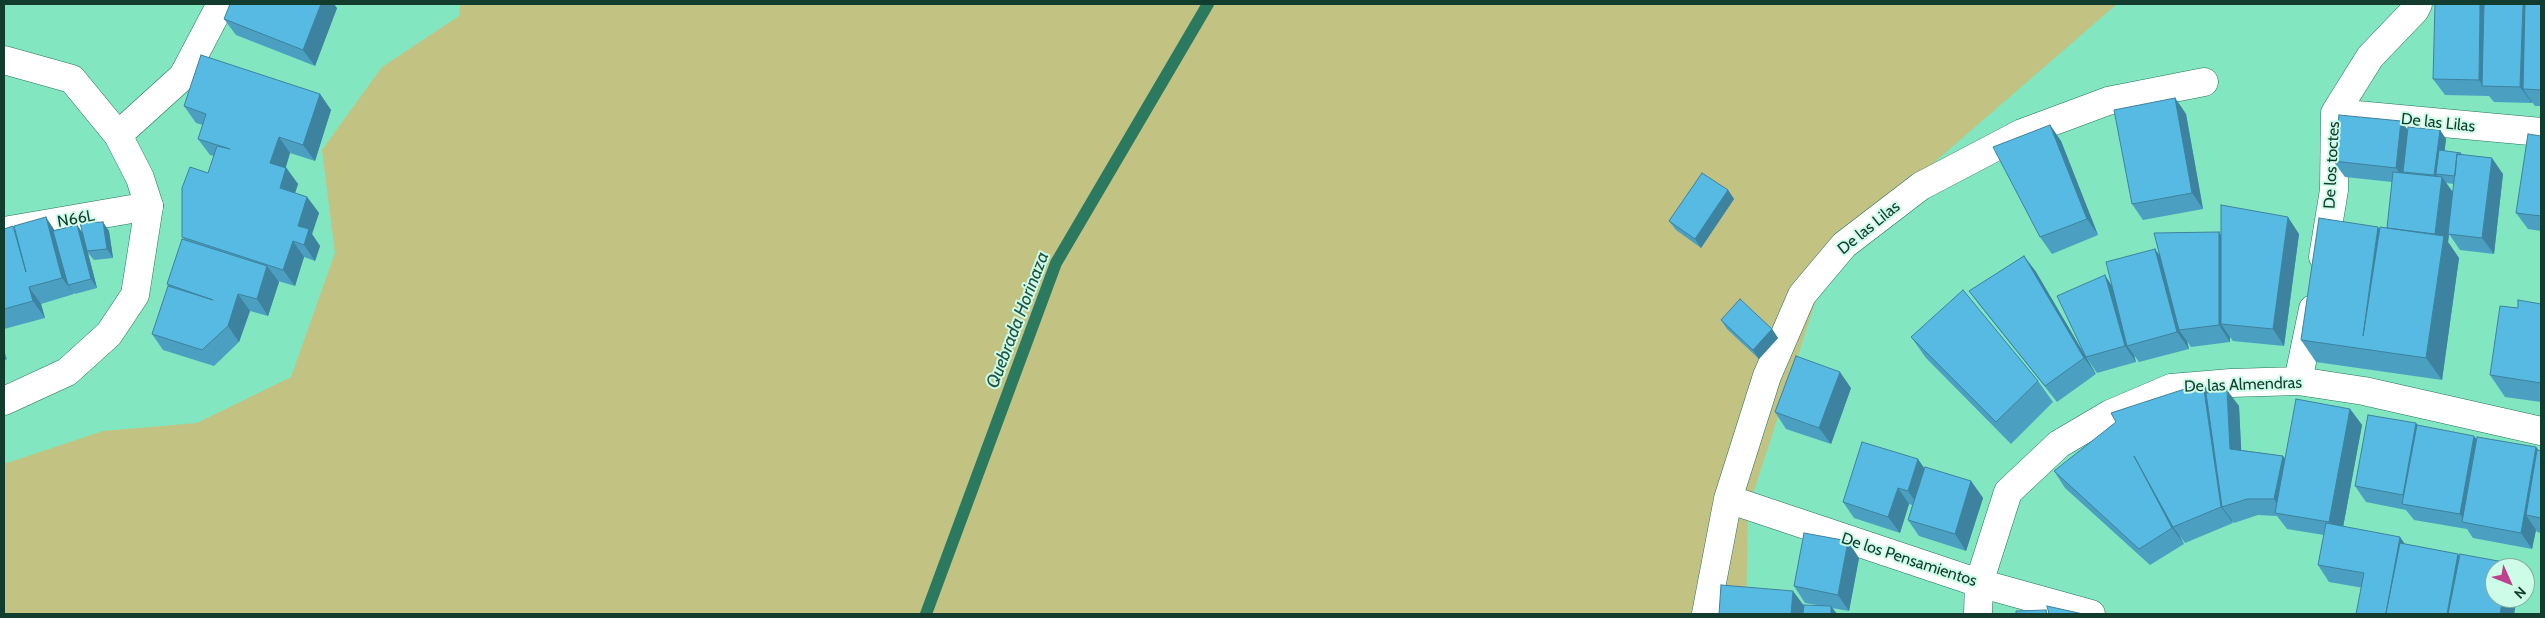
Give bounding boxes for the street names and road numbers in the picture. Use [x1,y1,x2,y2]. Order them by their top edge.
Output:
street label: De las Lilas [2400,110,2476,136]
street label: De los toctes [2320,121,2344,209]
street label: De las Lilas [1834,197,1904,259]
street label: N66L [56,206,96,232]
street label: De las Almendras [2184,373,2302,397]
street label: De los Pensamientos [1839,529,1979,591]

